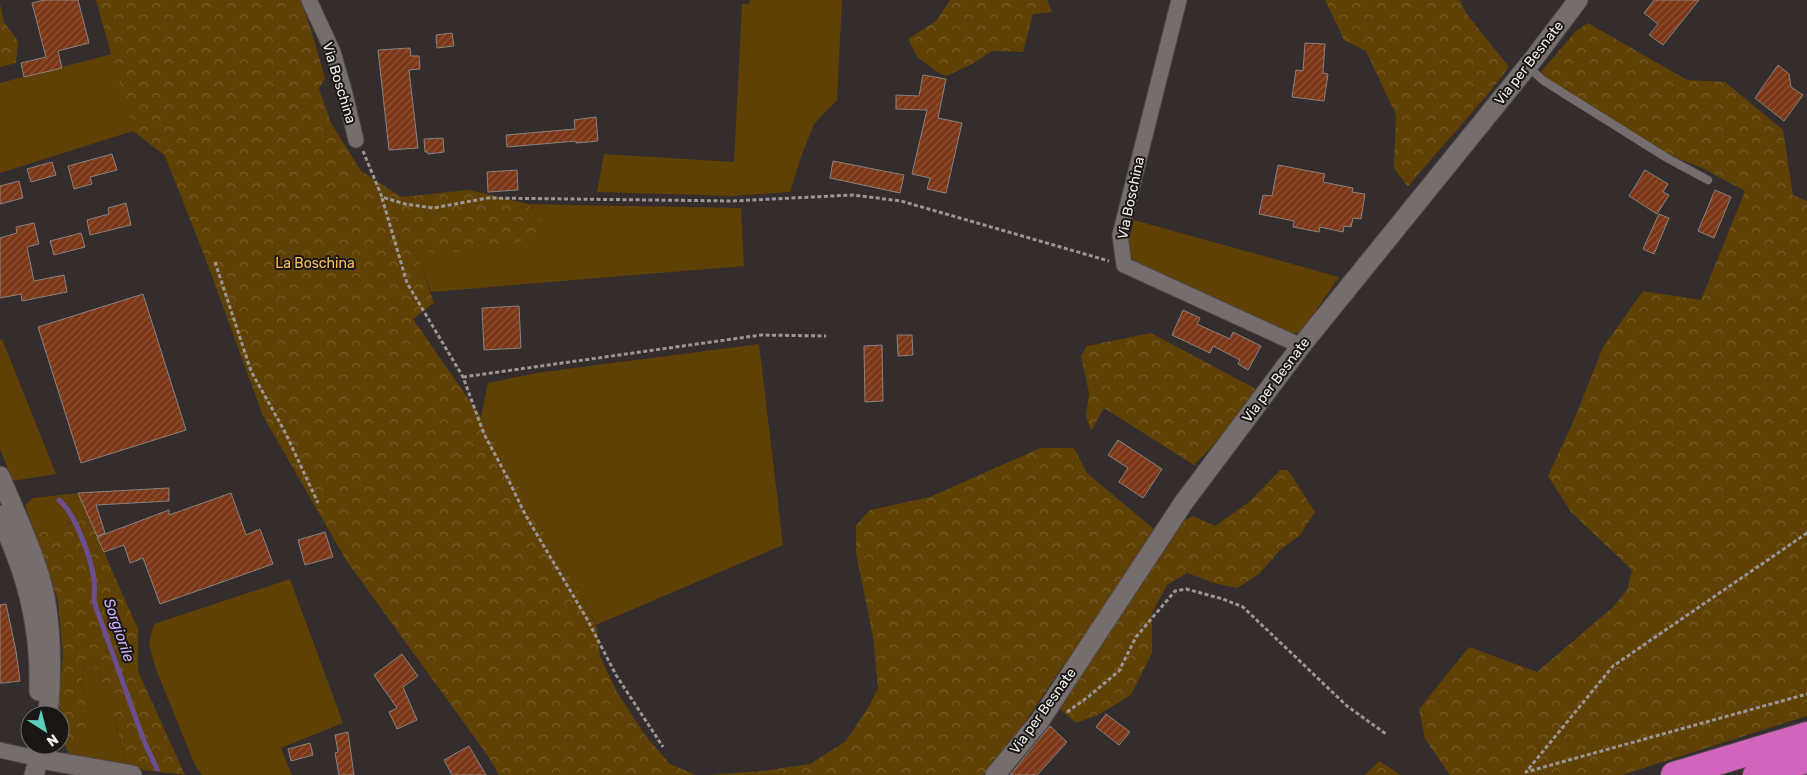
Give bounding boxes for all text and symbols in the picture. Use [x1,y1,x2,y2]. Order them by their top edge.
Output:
street label: Via per Besnate [1491,17,1567,108]
street label: Via Boschina [319,40,359,126]
street label: Via Boschina [1114,155,1148,241]
park label: La Boschina [275,255,355,272]
street label: Via per Besnate [1238,334,1314,426]
water label: Sorgiorile [100,596,138,665]
street label: Via per Besnate [1006,665,1080,757]
north arrow [20,705,70,755]
text: N [43,730,61,750]

